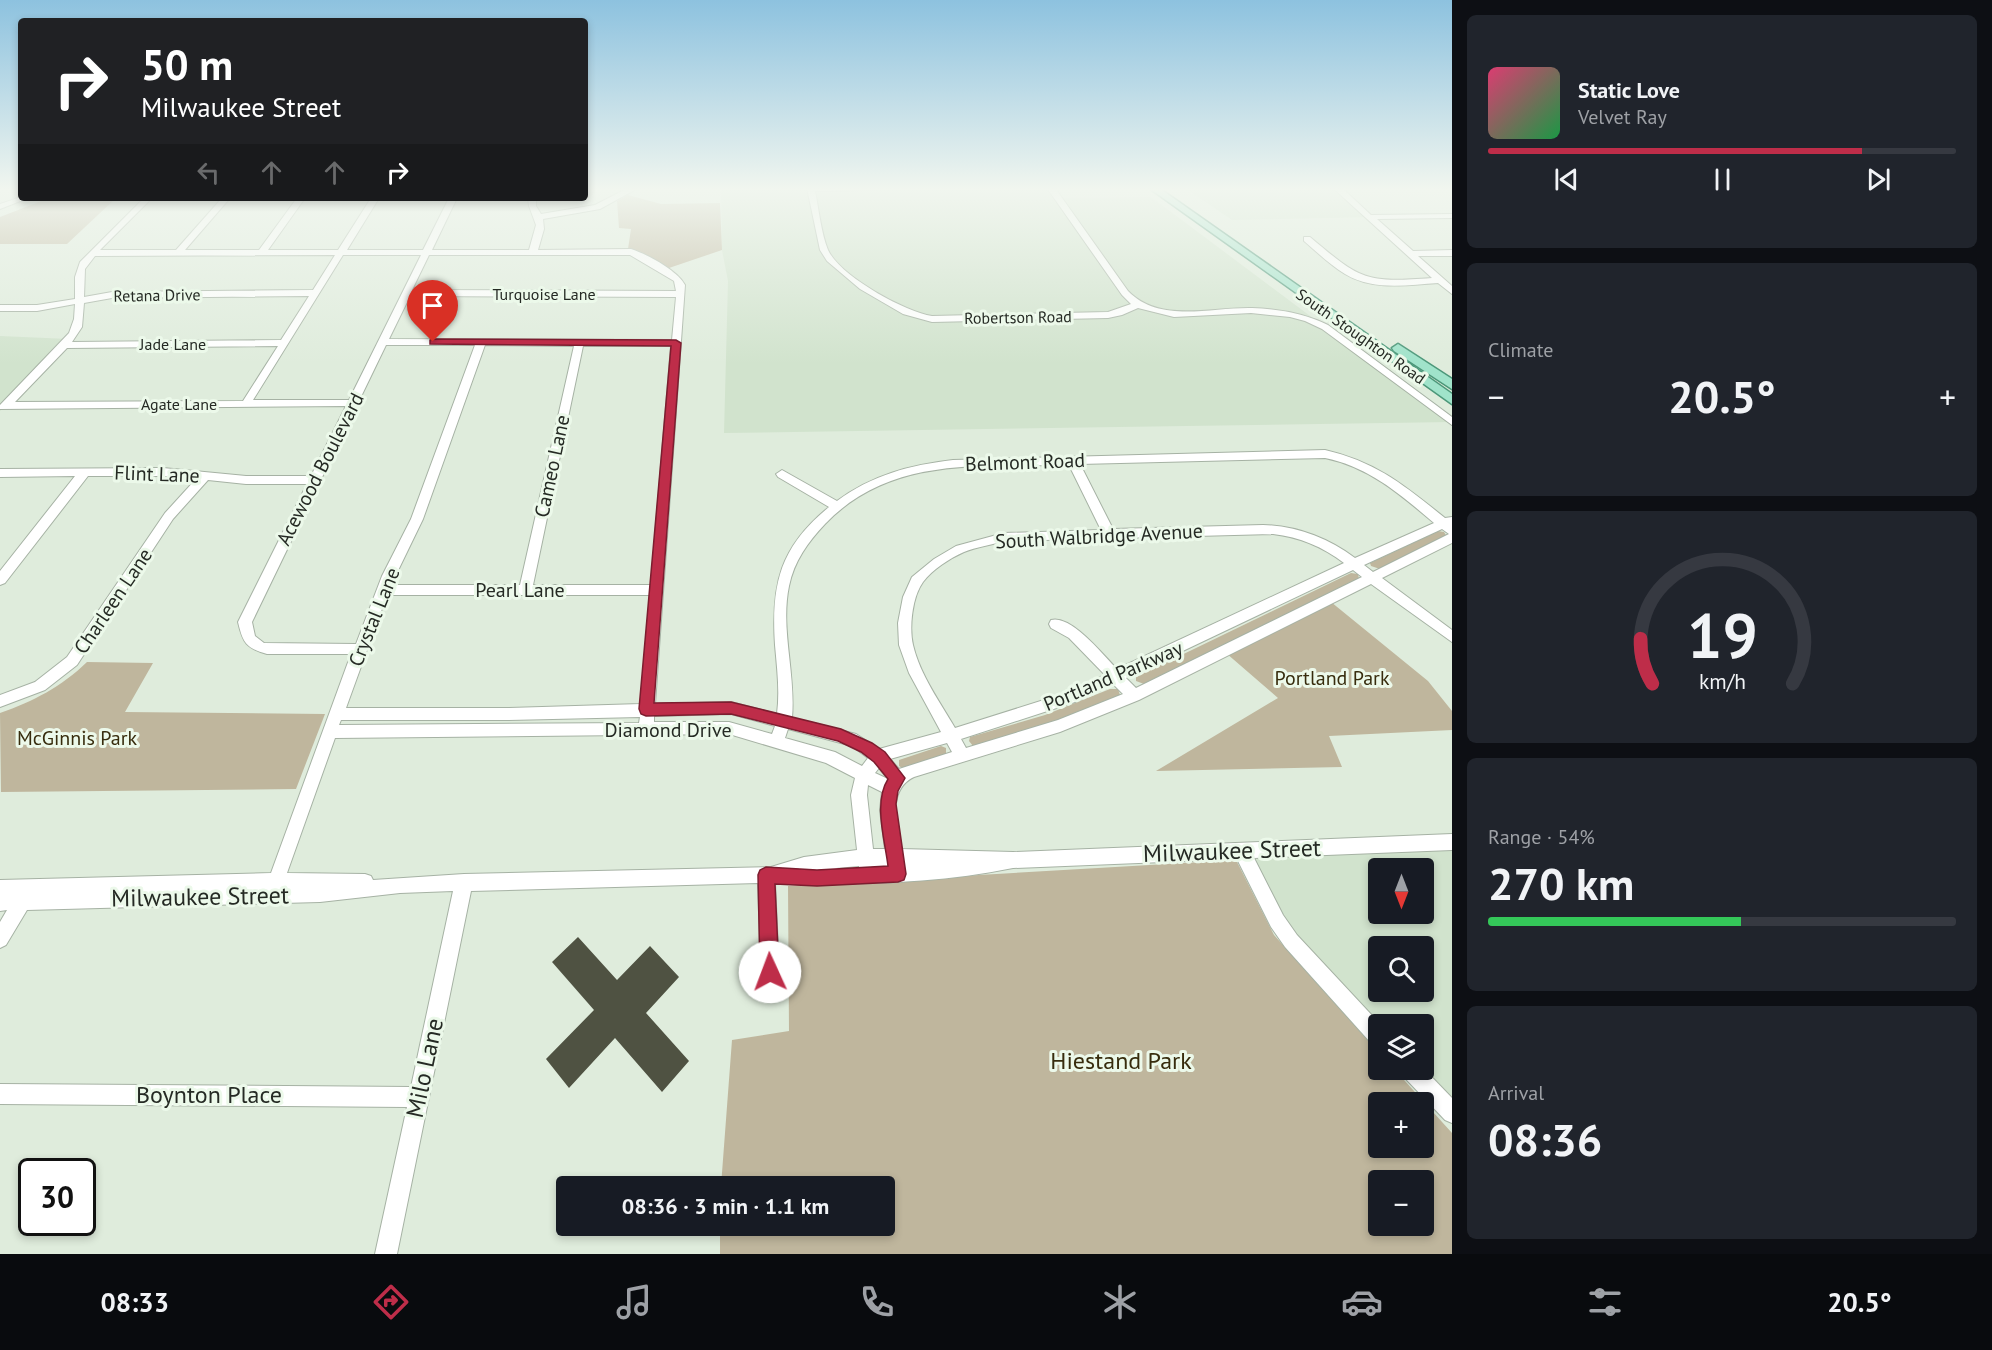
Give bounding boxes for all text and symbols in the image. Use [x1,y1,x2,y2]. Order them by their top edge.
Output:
text: 50 m [141,37,233,92]
icon: right [42,42,120,120]
text: Static Love [1578,76,1680,104]
text: Milwaukee Street [141,90,341,124]
text: Velvet Ray [1578,104,1667,130]
icon: left [192,156,225,189]
icon: ahead [255,156,288,189]
icon: ahead [318,156,351,189]
icon: right [381,156,414,189]
icon: previous [1550,163,1583,196]
icon: pause [1706,163,1739,196]
icon: next [1862,163,1895,196]
pin [407,280,458,342]
street label: Retana Drive [113,284,201,306]
street label: Turquoise Lane [492,284,596,304]
street label: South Stoughton Road [1293,284,1429,388]
icon: arrive [416,289,449,322]
street label: Robertson Road [964,306,1072,328]
street label: Jade Lane [139,334,206,354]
text: Climate [1488,337,1554,363]
text: 20.5° [1668,367,1776,425]
text: − [1488,375,1505,418]
text: + [1939,375,1956,418]
street label: Acewood Boulevard [270,388,370,550]
street label: Agate Lane [141,394,217,414]
street label: Cameo Lane [528,412,576,520]
street label: Belmont Road [965,447,1085,477]
street label: Flint Lane [114,460,200,488]
street label: South Walbridge Avenue [994,518,1204,554]
street label: Charleen Lane [68,543,158,659]
street label: Crystal Lane [342,564,406,670]
street label: Pearl Lane [475,577,565,603]
text: 19 [1687,594,1757,675]
street label: Portland Parkway [1039,635,1187,717]
park label: Portland Park [1275,665,1390,691]
text: km/h [1698,667,1745,695]
street label: Diamond Drive [604,717,732,743]
park label: McGinnis Park [17,725,138,751]
text: Range · 54% [1488,824,1595,850]
street label: Milwaukee Street [1143,832,1321,869]
text: 270 km [1488,854,1634,912]
north arrow [1368,858,1434,924]
map controls [1368,858,1434,1236]
street label: Milwaukee Street [111,879,289,914]
button: search [1368,936,1434,1002]
position arrow [738,940,802,1004]
button: layers [1368,1014,1434,1080]
street label: Milo Lane [399,1015,450,1120]
park label: Hiestand Park [1050,1045,1192,1076]
street label: Boynton Place [136,1079,282,1110]
text: Arrival [1488,1080,1544,1106]
button: + [1368,1092,1434,1158]
text: 08:36 [1488,1110,1602,1168]
speed limit sign: 30 [18,1158,96,1236]
button: − [1368,1170,1434,1236]
text: 08:36 · 3 min · 1.1 km [622,1192,829,1220]
icon: directions [370,1281,412,1323]
icon: music [613,1281,655,1323]
icon: phone [856,1281,898,1323]
icon: climate [1099,1281,1141,1323]
icon: car [1341,1281,1383,1323]
icon: filters [1584,1281,1626,1323]
text: 08:33 [100,1285,169,1319]
text: 20.5° [1827,1285,1892,1319]

